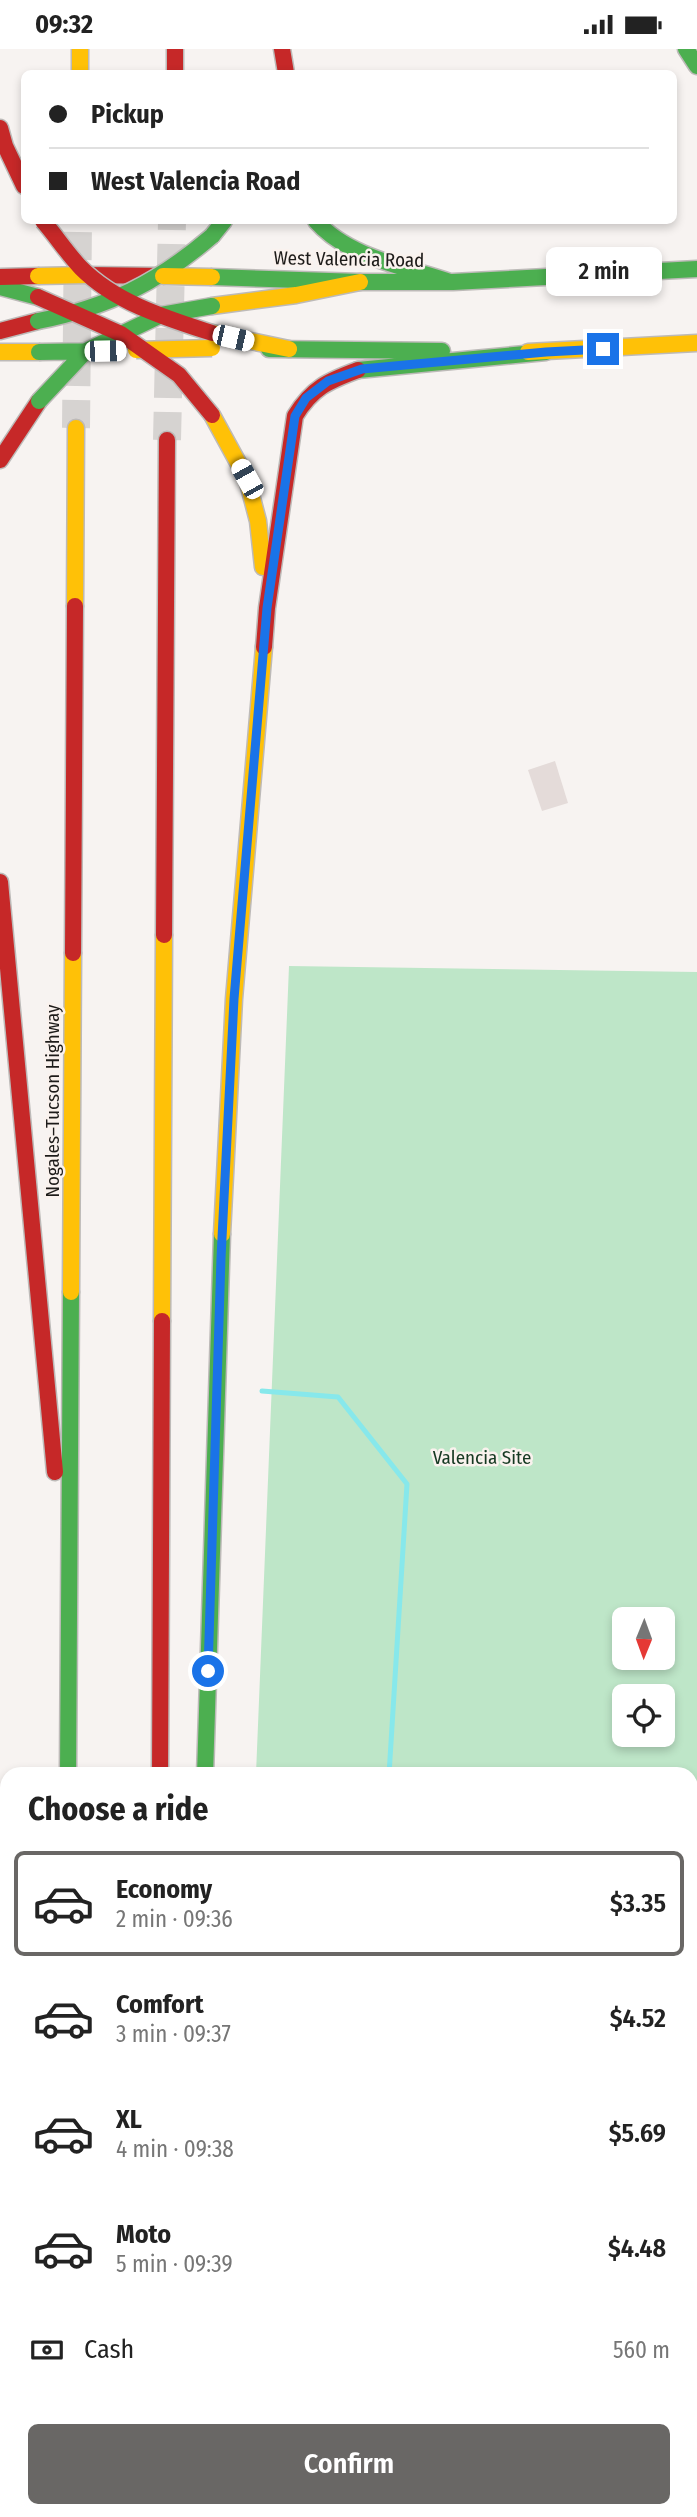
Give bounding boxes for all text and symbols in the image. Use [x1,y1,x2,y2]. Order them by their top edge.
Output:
text: 09:32 [35,9,93,40]
text: Pickup [91,99,164,130]
text: West Valencia Road [91,166,300,197]
street label: West Valencia Road [273,246,425,272]
callout: 2 min [545,247,661,296]
text: 2 min [578,257,630,285]
car [211,323,256,353]
route end [587,333,619,365]
car [84,340,127,362]
car [228,456,267,502]
street label: Nogales–Tucson Highway [41,1004,64,1198]
park label: Valencia Site [433,1446,531,1469]
north arrow [612,1607,676,1669]
map controls [612,1607,675,1747]
route start [192,1655,224,1687]
button: locate [612,1684,675,1747]
text: Choose a ride [28,1790,209,1828]
icon: car [32,1872,95,1935]
text: Economy [116,1874,212,1905]
text: $3.35 [610,1888,666,1919]
text: 2 min · 09:36 [116,1905,233,1933]
icon: car [32,1987,95,2050]
text: Comfort [116,1989,204,2020]
text: $4.52 [610,2003,666,2034]
text: 3 min · 09:37 [116,2020,231,2048]
icon: car [32,2102,95,2165]
text: XL [116,2104,142,2135]
text: $5.69 [609,2118,666,2149]
text: 4 min · 09:38 [116,2135,234,2163]
icon: car [32,2217,95,2280]
text: Moto [116,2219,171,2250]
text: $4.48 [608,2233,666,2264]
text: 5 min · 09:39 [116,2250,233,2278]
icon: cash [28,2331,66,2369]
text: Cash [84,2334,134,2365]
text: 560 m [613,2336,670,2364]
button: Confirm [28,2424,670,2504]

